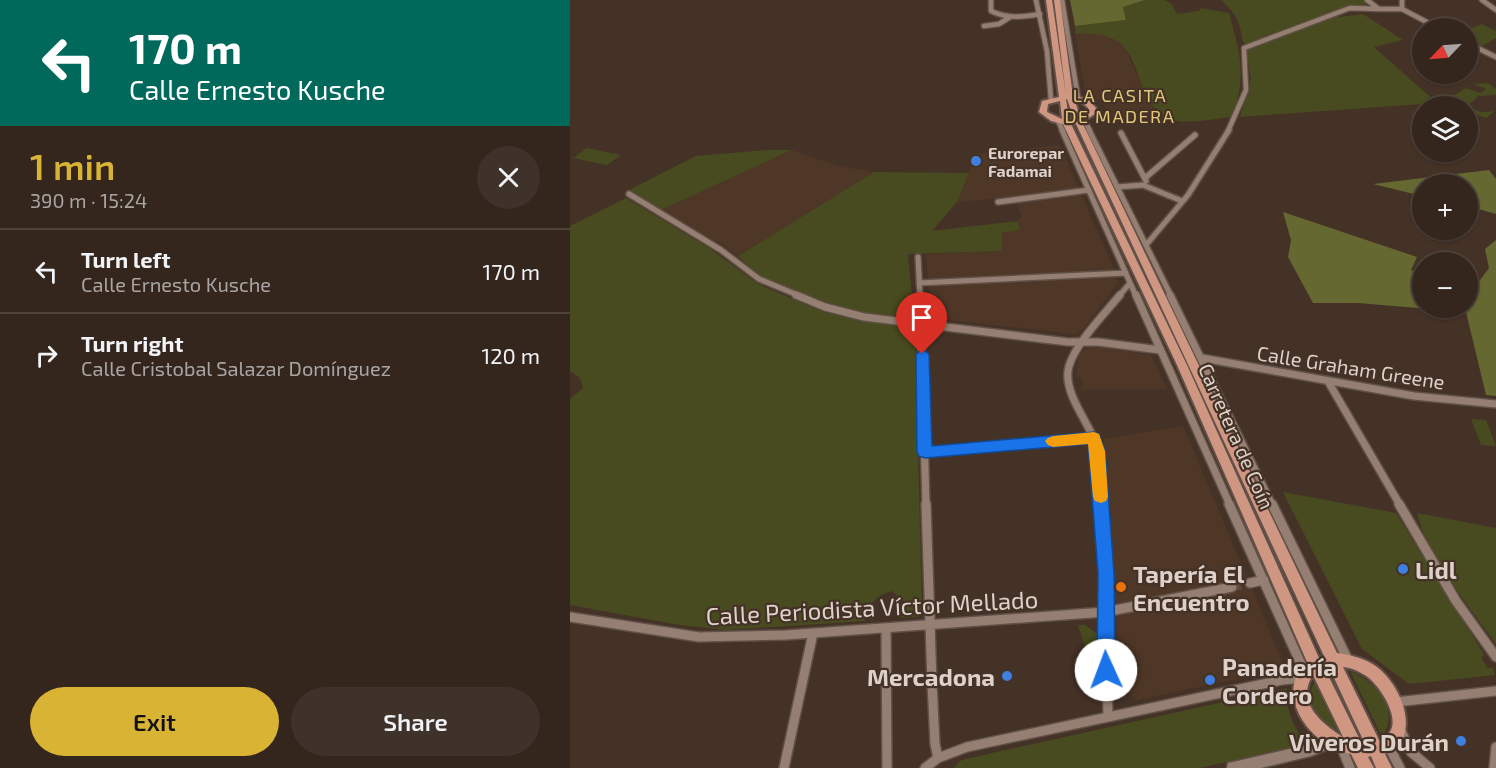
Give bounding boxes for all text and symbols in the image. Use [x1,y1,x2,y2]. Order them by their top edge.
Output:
north arrow [1412,18,1478,84]
map controls [1412,18,1478,318]
text: 170 m [129,22,242,72]
icon: left [30,24,108,102]
text: Calle Ernesto Kusche [129,73,386,105]
district label: LA CASITA DE MADERA [1065,84,1175,127]
button: layers [1412,96,1478,162]
place label: Eurorepar Fadamai [988,143,1064,180]
text: 1 min [30,144,115,187]
button: close [477,146,540,209]
marker: Eurorepar Fadamai [969,154,983,168]
button: + [1412,174,1478,240]
text: 390 m · 15:24 [30,188,147,212]
text: Turn left [81,246,170,272]
button: − [1412,252,1478,318]
icon: left [30,255,63,288]
text: 170 m [483,258,540,284]
text: Calle Ernesto Kusche [81,272,271,296]
pin [896,292,947,354]
icon: arrive [905,301,938,334]
text: Turn right [81,330,183,356]
icon: right [30,339,63,372]
street label: Calle Graham Greene [1255,340,1447,394]
text: 120 m [481,342,540,368]
text: Calle Cristobal Salazar Domínguez [81,356,391,380]
street label: Carretera de Coín [1194,360,1280,512]
place label: Lidl [1415,555,1457,584]
place label: Tapería El Encuentro [1133,559,1250,616]
marker: Lidl [1396,562,1410,576]
marker: Tapería El Encuentro [1114,580,1128,594]
street label: Calle Periodista Víctor Mellado [705,584,1039,630]
position arrow [1074,638,1138,702]
place label: Panadería Cordero [1222,652,1337,709]
place label: Mercadona [867,662,995,691]
marker: Mercadona [1000,669,1014,683]
marker: Panadería Cordero [1203,673,1217,687]
button: Exit [30,687,279,756]
button: Share [291,687,540,756]
place label: Viveros Durán [1289,727,1449,756]
marker: Viveros Durán [1454,734,1468,748]

